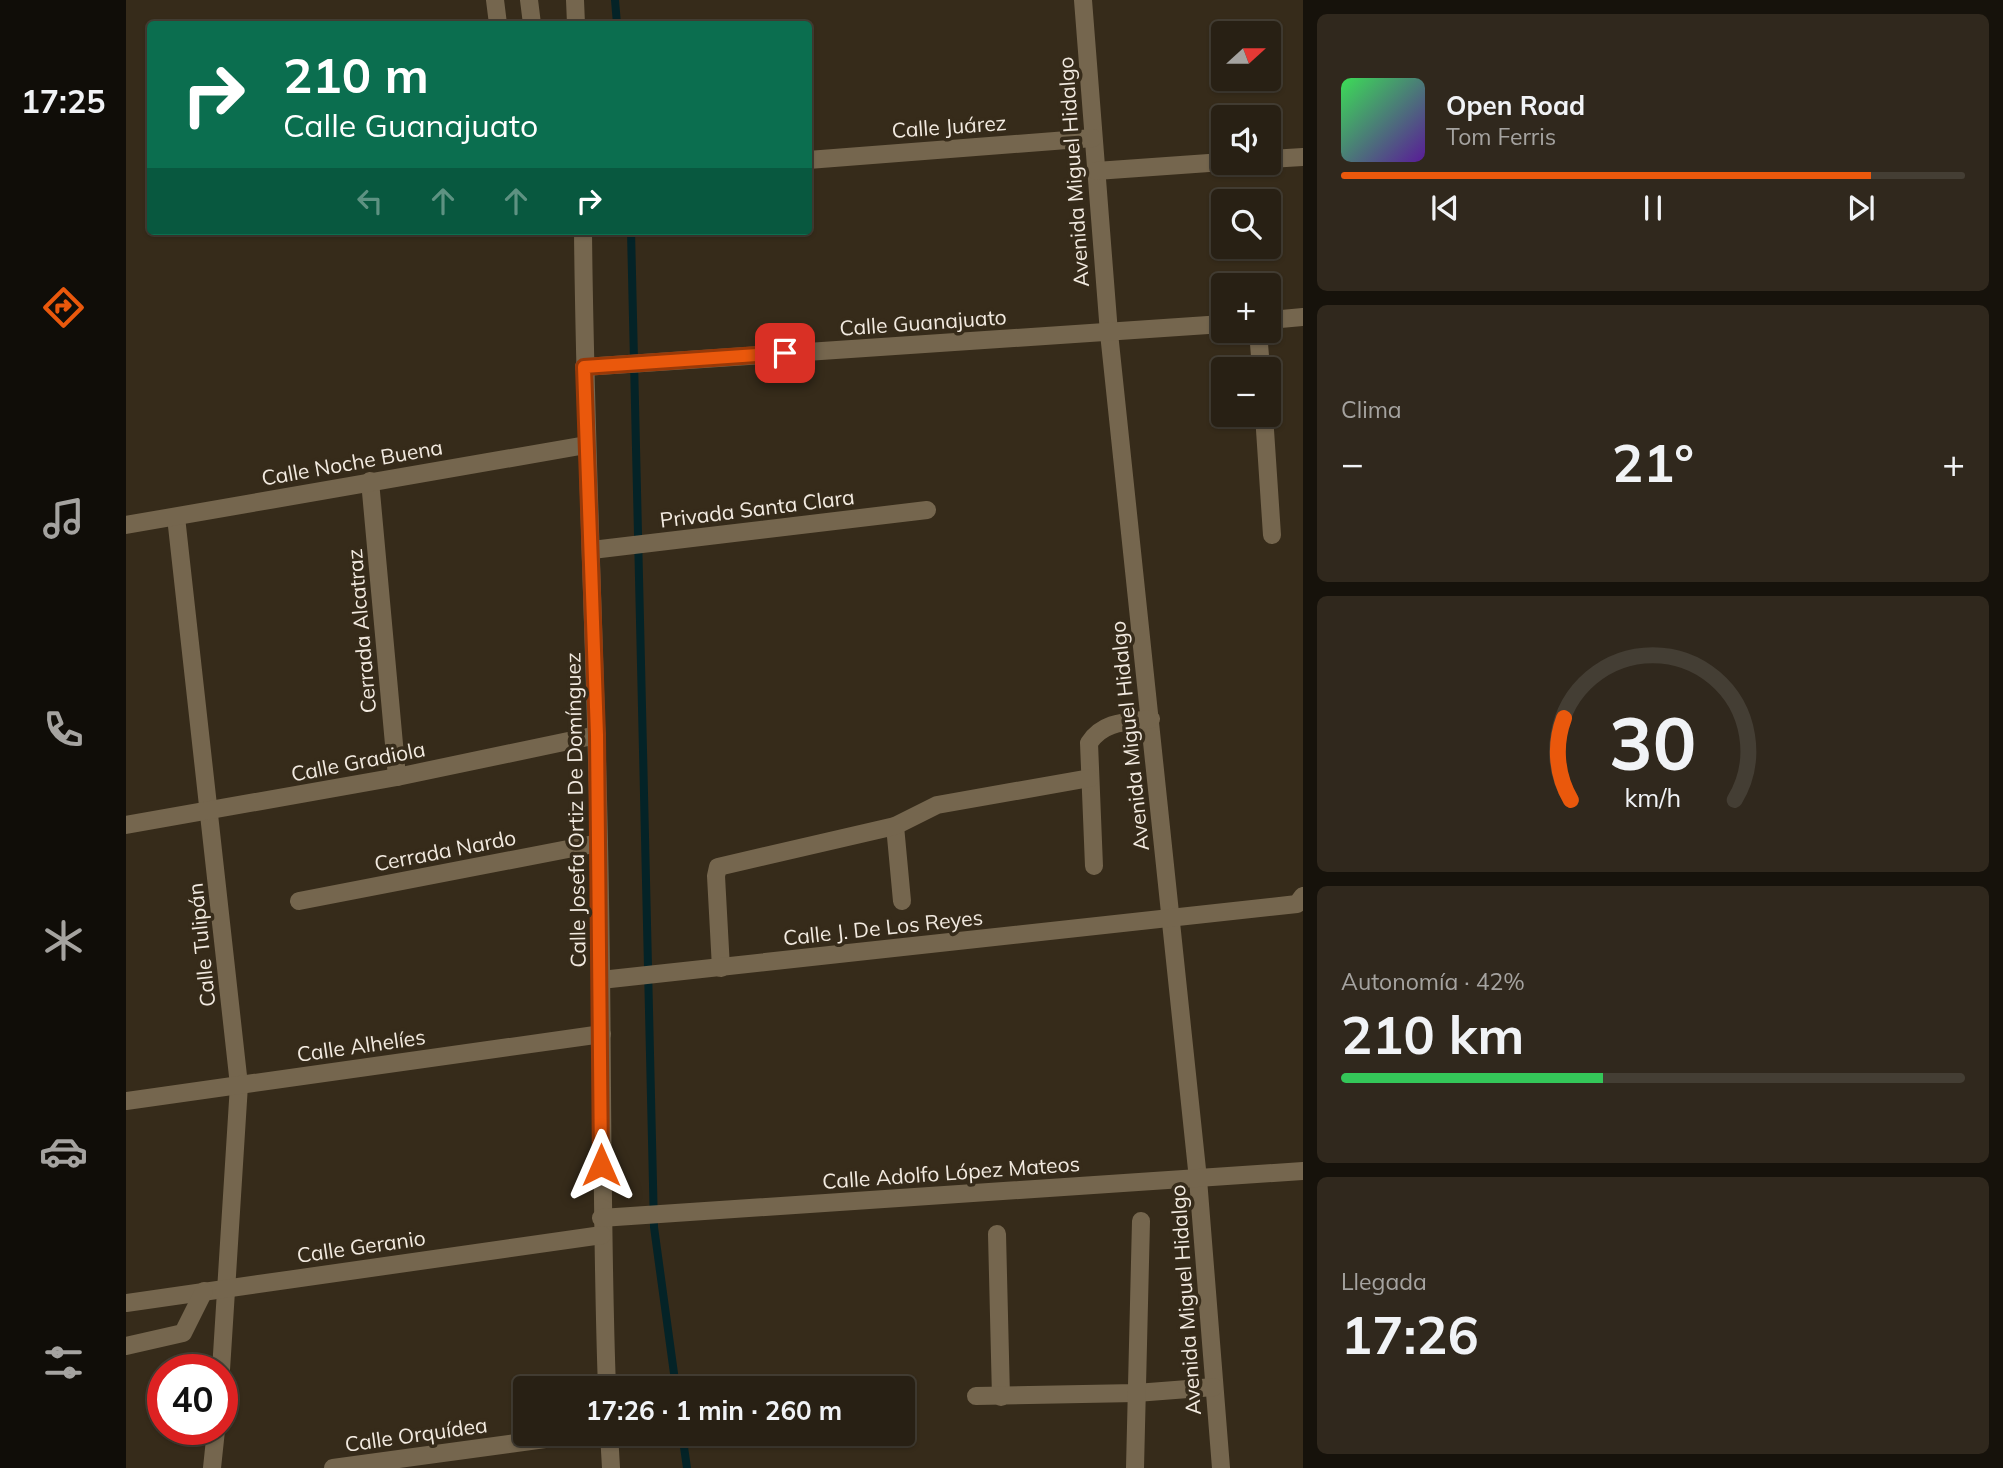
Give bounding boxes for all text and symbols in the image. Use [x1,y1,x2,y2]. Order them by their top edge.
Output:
north arrow [1211,21,1281,91]
map controls [1211,21,1281,427]
text: 210 m [283,44,429,105]
icon: right [168,49,259,140]
street label: Avenida Miguel Hidalgo [1052,56,1094,288]
text: 17:25 [21,81,105,121]
text: Open Road [1446,89,1585,122]
text: Calle Guanajuato [283,105,538,145]
button: sound [1211,105,1281,175]
street label: Calle Juárez [891,109,1007,143]
text: Tom Ferris [1446,122,1556,151]
icon: left [351,182,389,220]
icon: ahead [424,182,462,220]
icon: ahead [497,182,535,220]
icon: right [570,182,608,220]
button: search [1211,189,1281,259]
icon: previous [1426,189,1464,227]
icon: pause [1634,189,1672,227]
icon: next [1842,189,1880,227]
button: + [1211,273,1281,343]
icon: directions [39,283,88,332]
street label: Calle Guanajuato [839,303,1007,341]
pin [755,323,815,383]
icon: arrive [766,334,804,372]
button: − [1211,357,1281,427]
text: Clima [1341,395,1402,424]
text: 21° [1612,430,1694,495]
street label: Calle Noche Buena [259,433,445,491]
text: − [1341,439,1364,487]
text: + [1942,439,1965,487]
street label: Privada Santa Clara [658,483,856,533]
icon: music [39,494,88,543]
street label: Cerrada Alcatraz [341,548,381,714]
street label: Avenida Miguel Hidalgo [1104,620,1154,852]
street label: Calle Josefa Ortiz De Domínguez [559,652,591,968]
text: 30 [1609,697,1697,788]
icon: phone [39,705,88,754]
street label: Calle Gradiola [289,735,427,787]
text: km/h [1625,782,1681,813]
street label: Cerrada Nardo [372,824,518,876]
street label: Calle Tulipán [182,882,220,1008]
street label: Calle J. De Los Reyes [782,904,984,950]
icon: climate [39,916,88,965]
text: Autonomía · 42% [1341,967,1525,996]
text: 210 km [1341,1002,1524,1067]
street label: Calle Alhelíes [295,1023,427,1067]
icon: car [39,1127,88,1176]
position arrow [564,1128,638,1202]
street label: Calle Adolfo López Mateos [821,1150,1081,1194]
street label: Avenida Miguel Hidalgo [1164,1184,1206,1416]
street label: Calle Geranio [295,1224,427,1268]
text: Llegada [1341,1267,1427,1296]
text: 17:26 [1341,1302,1479,1367]
icon: filters [39,1338,88,1387]
speed limit sign: 40 [147,1354,238,1445]
text: 17:26 · 1 min · 260 m [586,1394,842,1427]
street label: Calle Orquídea [343,1411,489,1457]

